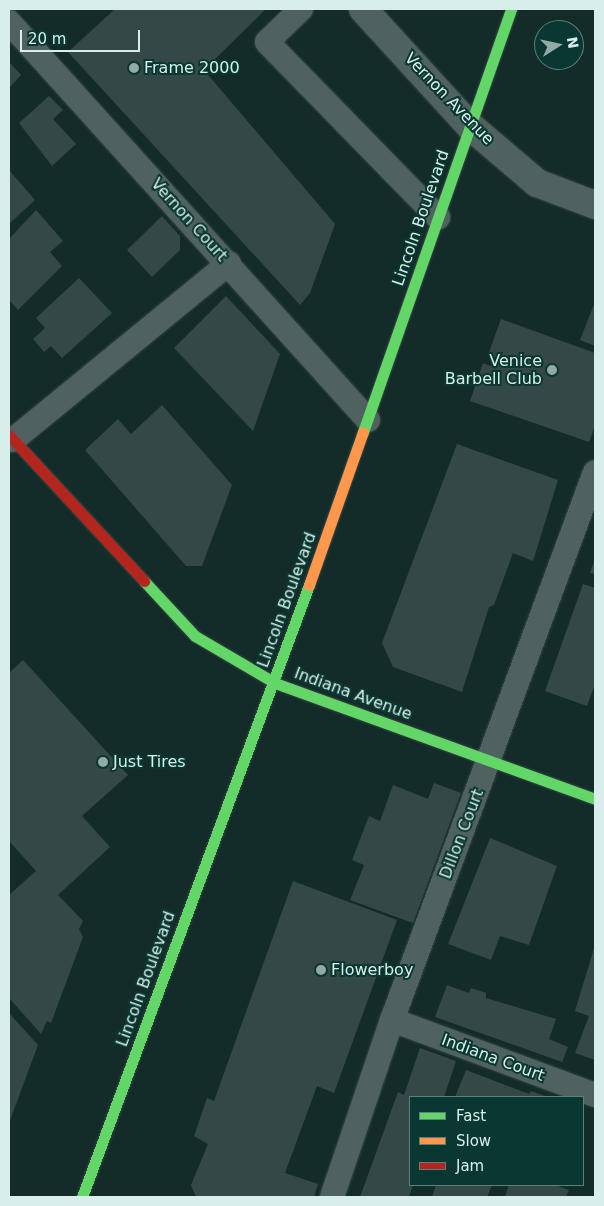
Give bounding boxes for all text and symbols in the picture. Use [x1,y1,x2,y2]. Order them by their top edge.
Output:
scale bar [22,20,142,52]
north arrow [534,20,584,70]
text: 20 m [28,30,66,48]
text: N [564,35,582,50]
street label: Vernon Avenue [400,49,498,149]
place label: Frame 2000 [144,58,240,78]
marker: Frame 2000 [128,62,140,74]
street label: Lincoln Boulevard [389,147,453,289]
street label: Vernon Court [147,175,231,265]
place label: Venice Barbell Club [445,351,542,389]
marker: Venice Barbell Club [546,364,558,376]
street label: Lincoln Boulevard [254,530,320,670]
street label: Indiana Avenue [292,664,414,724]
place label: Just Tires [113,752,186,772]
marker: Just Tires [97,756,109,768]
street label: Dillon Court [436,786,488,882]
street label: Lincoln Boulevard [113,909,179,1049]
place label: Flowerboy [331,960,413,980]
marker: Flowerboy [315,964,327,976]
street label: Indiana Court [439,1030,547,1086]
legend [409,1096,584,1186]
text: Fast [456,1107,486,1125]
text: Slow [456,1132,491,1150]
text: Jam [456,1157,484,1175]

